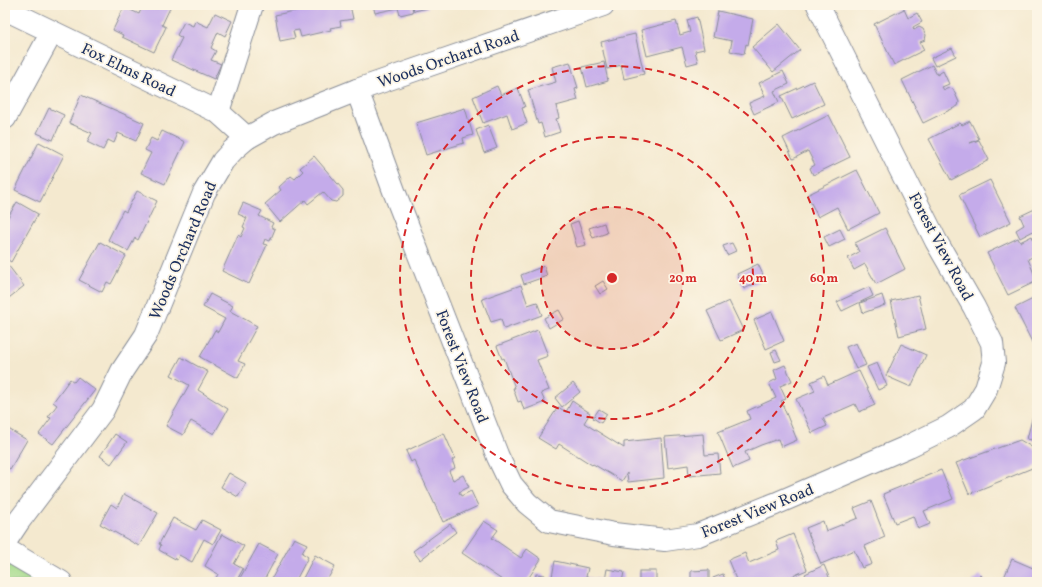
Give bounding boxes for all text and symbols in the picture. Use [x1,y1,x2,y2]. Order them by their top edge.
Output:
street label: Woods Orchard Road [375,25,522,94]
street label: Fox Elms Road [77,38,179,103]
street label: Woods Orchard Road [145,178,223,323]
street label: Forest View Road [902,189,978,305]
centre of rings [605,271,619,285]
text: 20 m [669,271,697,287]
text: 40 m [739,271,768,287]
text: 60 m [810,271,838,287]
street label: Forest View Road [429,307,493,427]
street label: Forest View Road [698,479,817,544]

